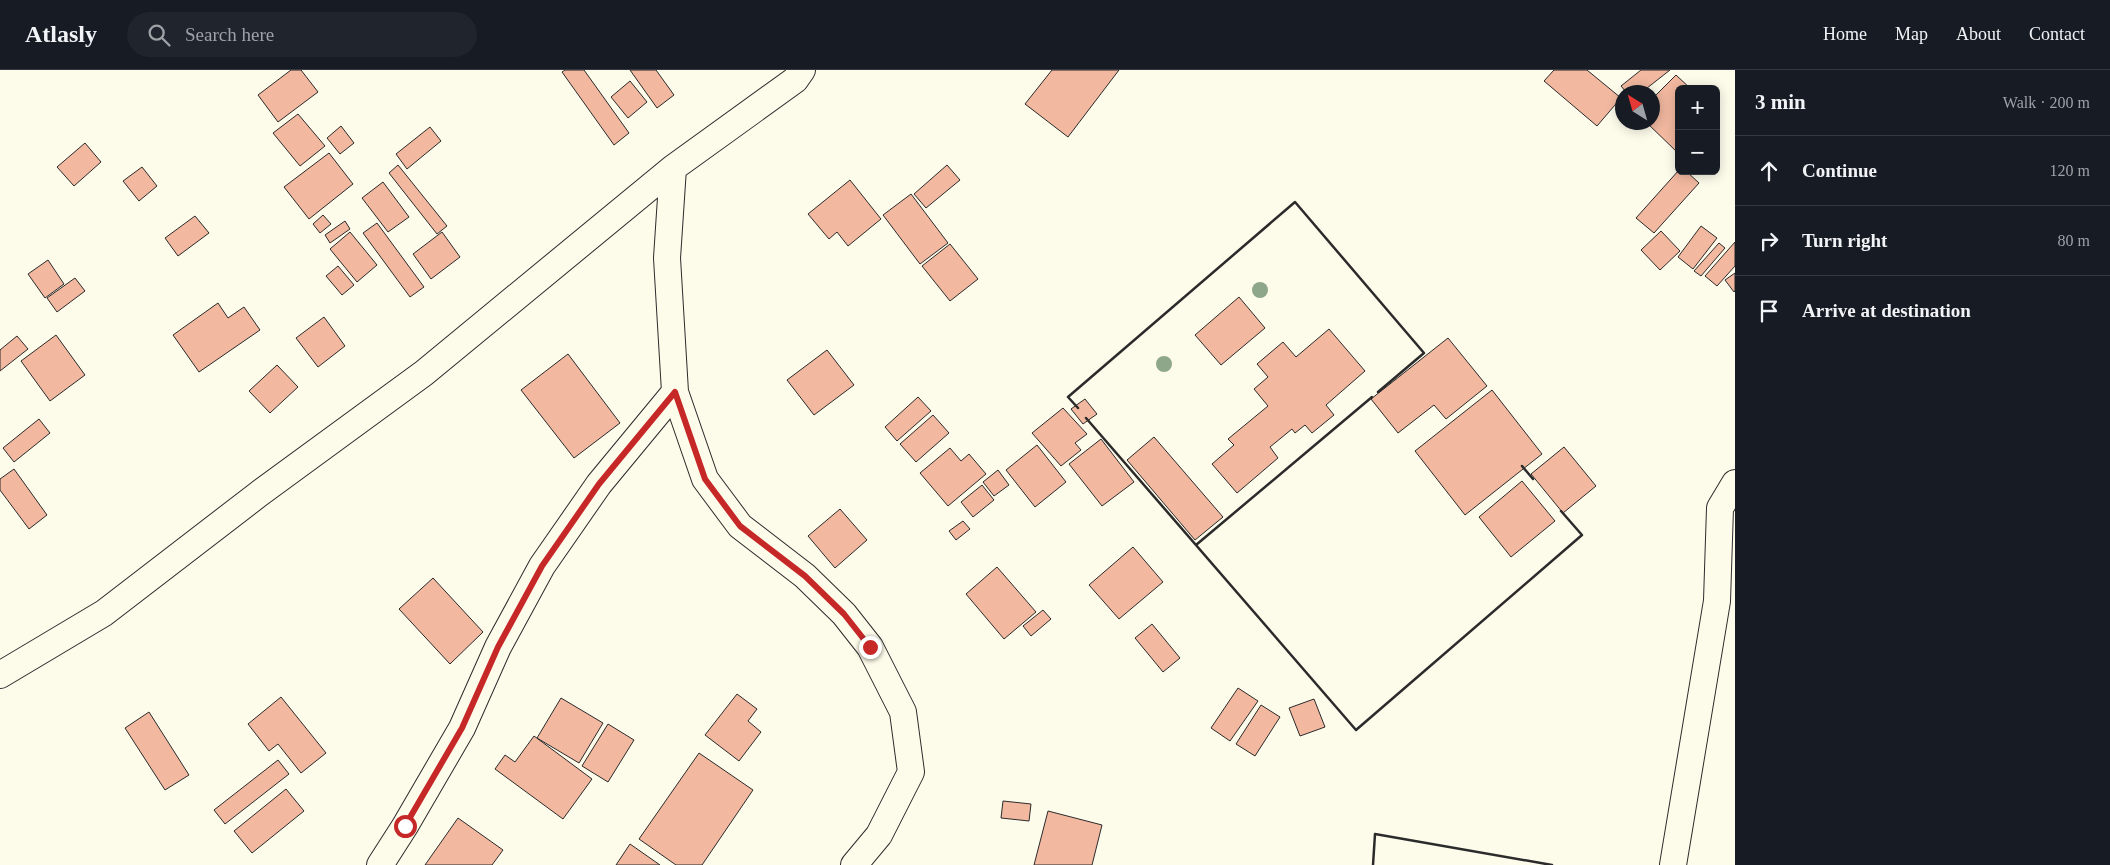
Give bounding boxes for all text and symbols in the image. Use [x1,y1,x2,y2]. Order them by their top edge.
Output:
search box [127,12,477,57]
text: Atlasly [25,21,97,47]
icon: search [145,21,173,49]
text: Search here [185,24,274,45]
text: Home [1823,24,1867,44]
text: Map [1895,24,1928,44]
text: About [1956,24,2001,44]
text: Contact [2029,24,2085,44]
north arrow [1615,85,1660,130]
map controls [1675,85,1720,175]
button: + [1675,85,1720,130]
text: 3 min [1755,90,1806,114]
text: Walk · 200 m [2003,94,2090,111]
button: − [1675,130,1720,175]
icon: ahead [1755,157,1783,185]
text: Continue [1802,160,1877,181]
text: 120 m [2050,162,2090,179]
icon: right [1755,227,1783,255]
text: Turn right [1802,230,1887,251]
text: 80 m [2058,232,2090,249]
icon: arrive [1755,297,1783,325]
text: Arrive at destination [1802,300,1971,321]
route end [859,636,882,659]
route start [394,815,417,838]

